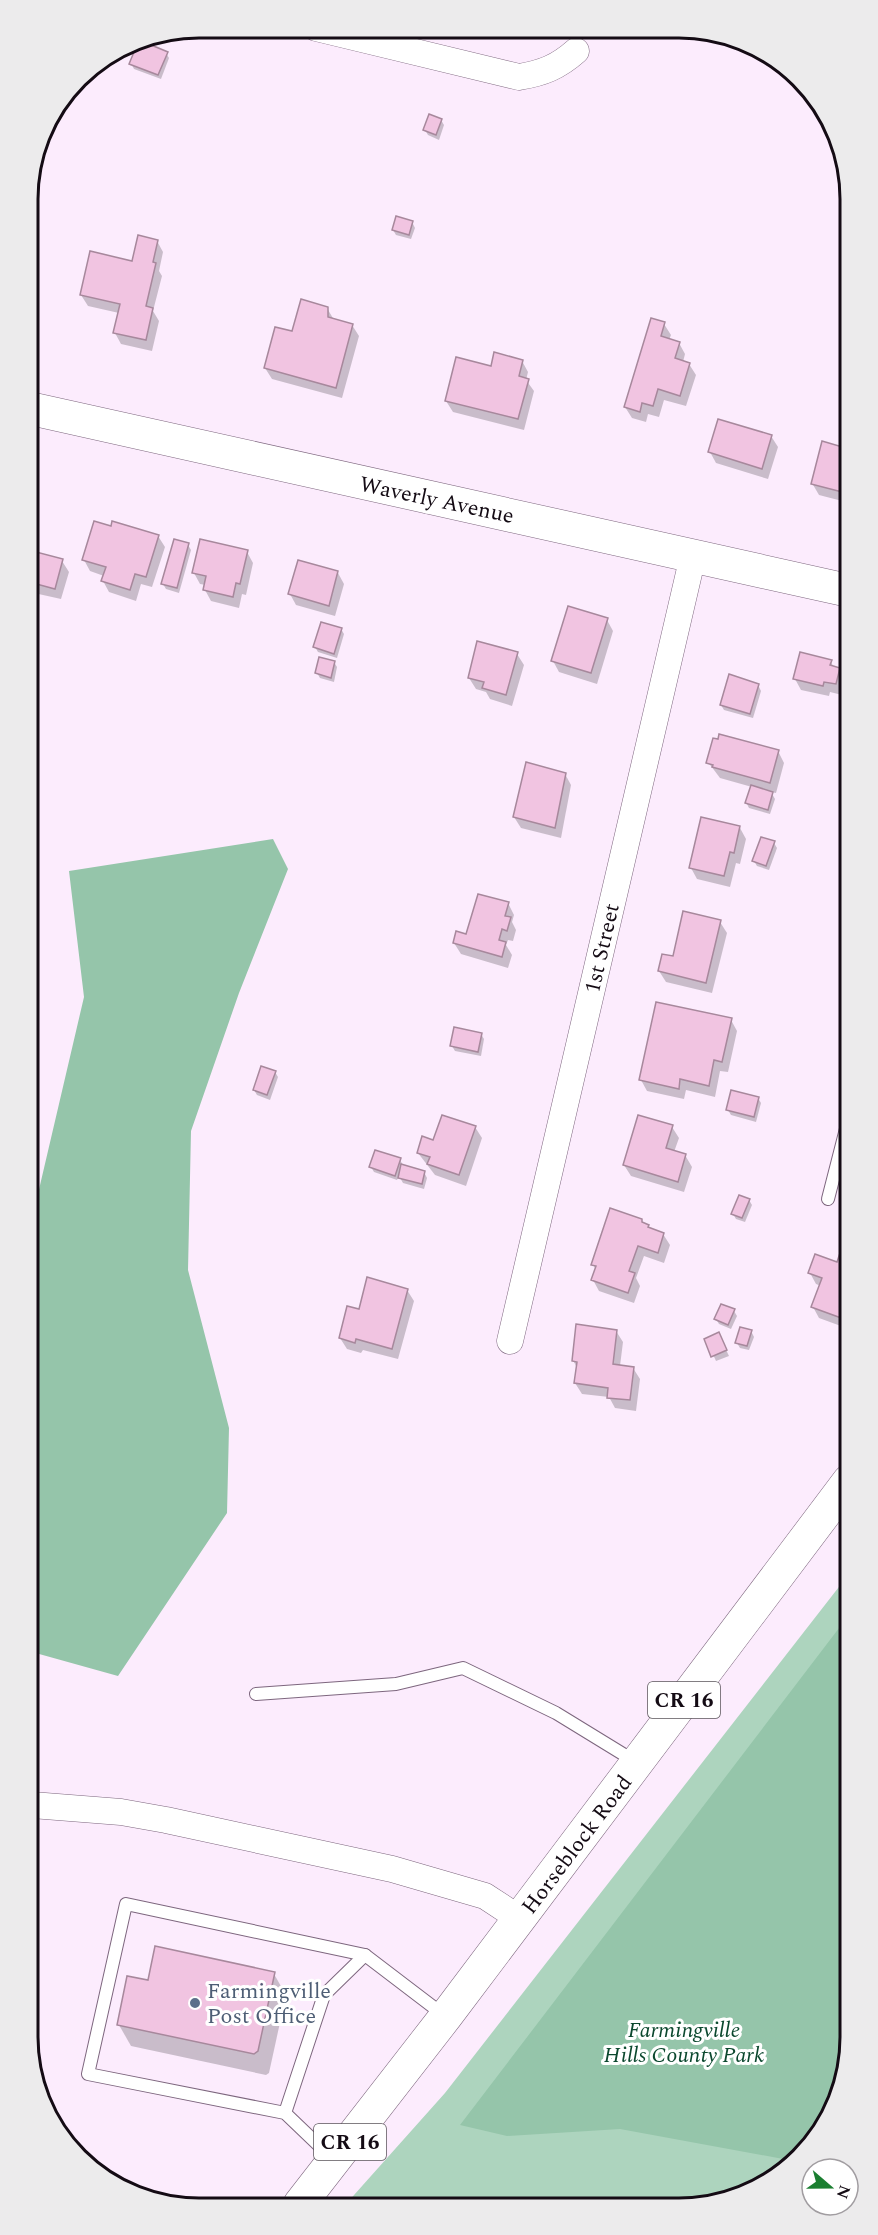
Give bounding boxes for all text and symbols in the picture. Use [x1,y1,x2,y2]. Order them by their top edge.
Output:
street label: Waverly Avenue [356,468,517,533]
street label: 1st Street [576,900,629,997]
road number: CR 16 [648,1682,720,1718]
street label: Horseblock Road [514,1768,641,1922]
place label: Farmingville Post Office [207,1975,331,2033]
marker: Farmingville Post Office [188,1996,202,2010]
park label: Farmingville Hills County Park [604,2014,764,2072]
road number: CR 16 [314,2124,386,2160]
north arrow [800,2157,860,2217]
text: N [830,2182,857,2202]

